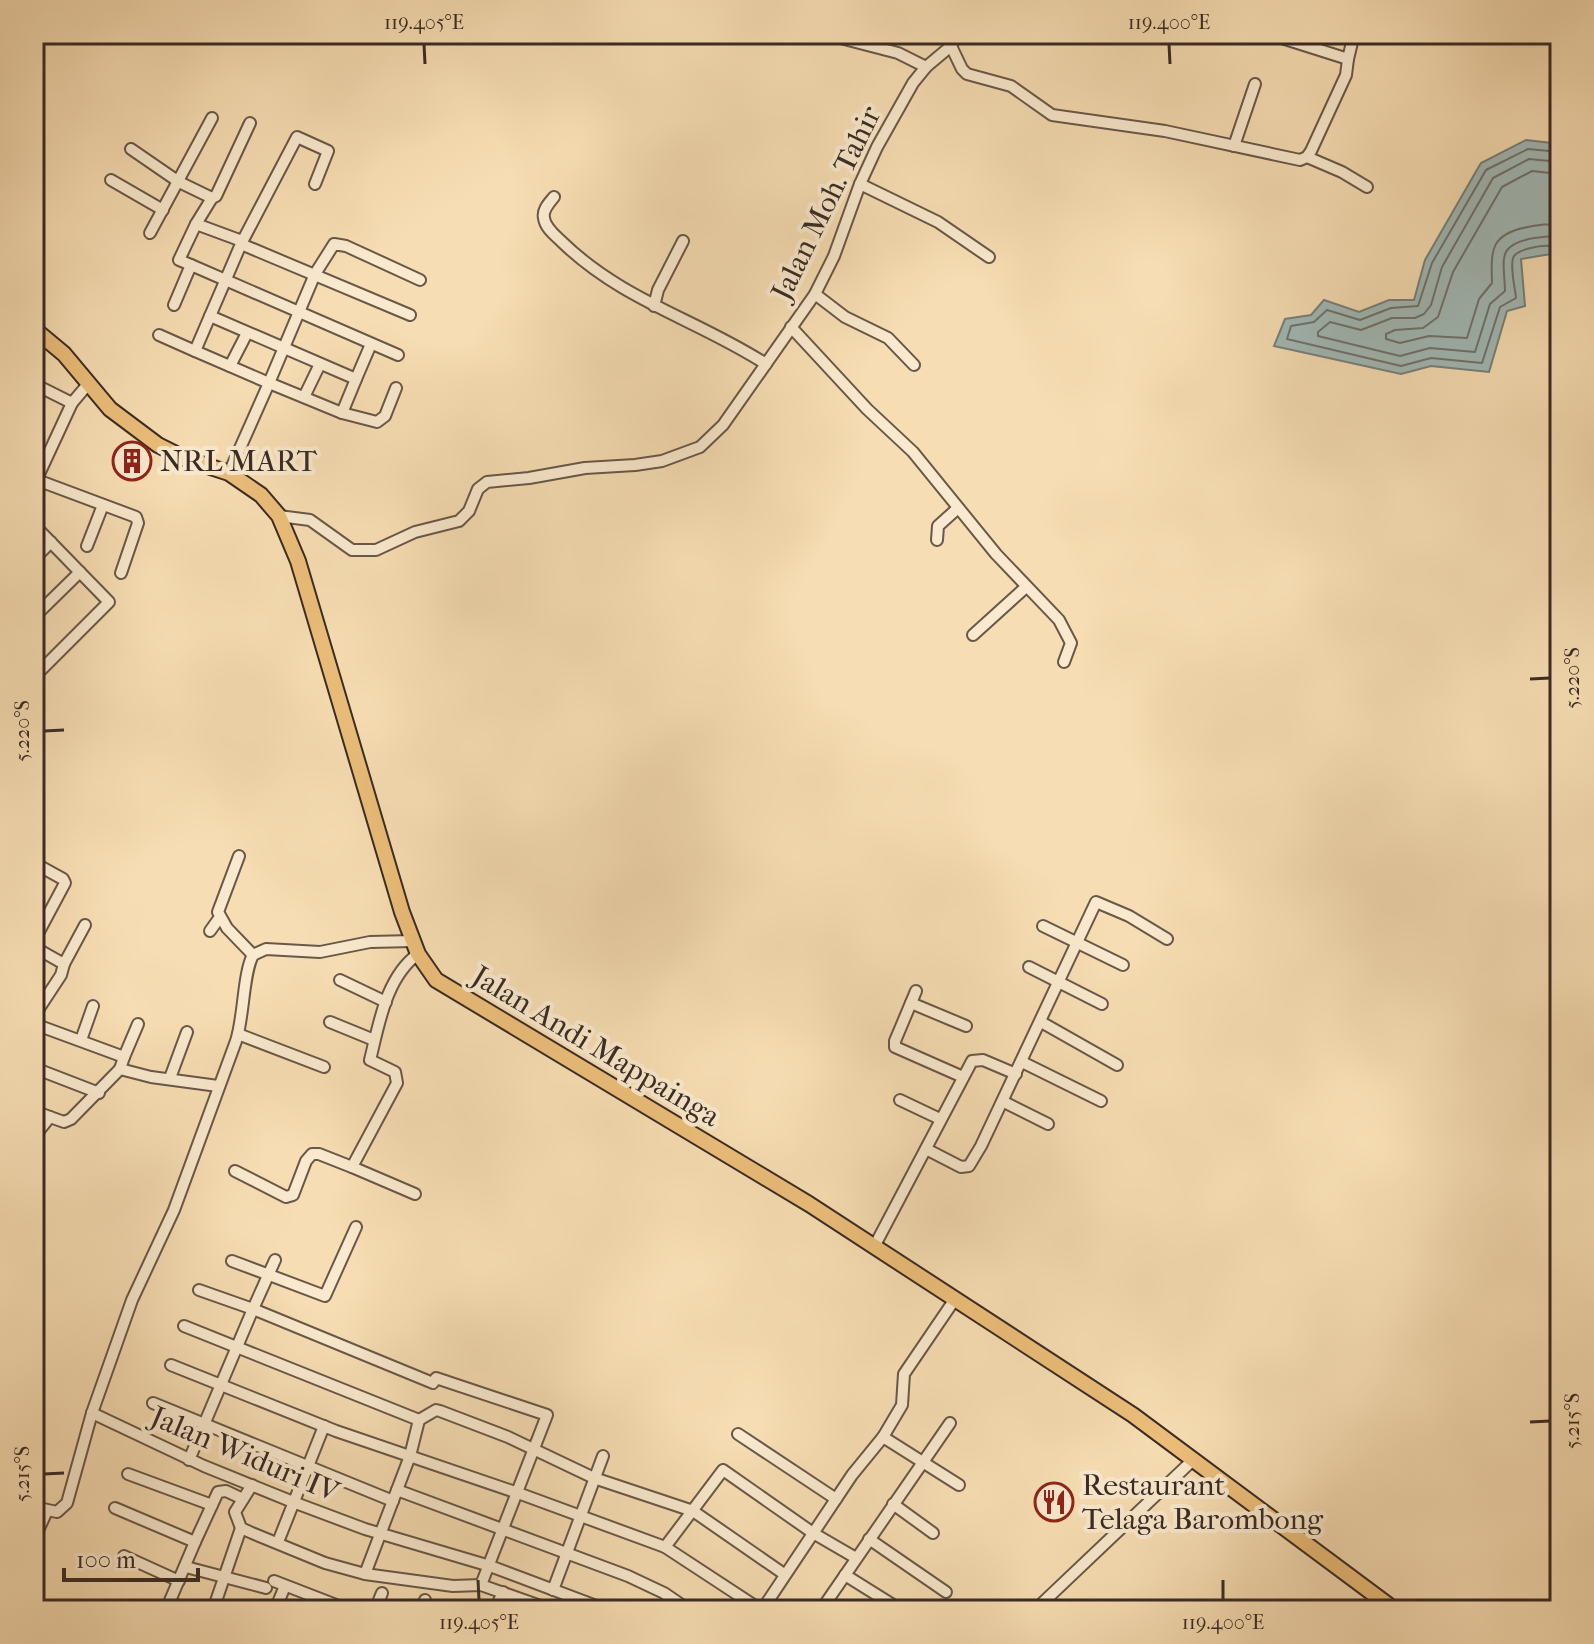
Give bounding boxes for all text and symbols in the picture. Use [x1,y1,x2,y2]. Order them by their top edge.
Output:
text: 119.405°E [384,11,464,34]
text: 119.400°E [1128,11,1210,34]
street label: Jalan Moh. Tahir [763,100,889,308]
building icon: NRL MART [111,440,153,482]
place label: NRL MART [160,444,318,479]
text: 5.220°S [1561,647,1584,709]
text: 5.220°S [11,700,34,762]
street label: Jalan Andi Mappainga [464,958,727,1135]
text: 5.215°S [1561,1393,1584,1449]
street label: Jalan Widuri IV [144,1398,345,1510]
text: 5.215°S [11,1446,34,1502]
place label: Restaurant Telaga Barombong [1082,1468,1324,1537]
restaurant icon: Restaurant Telaga Barombong [1033,1481,1075,1523]
scale bar [64,1532,198,1582]
text: 100 m [76,1546,136,1574]
text: 119.405°E [439,1611,519,1634]
text: 119.400°E [1182,1611,1264,1634]

